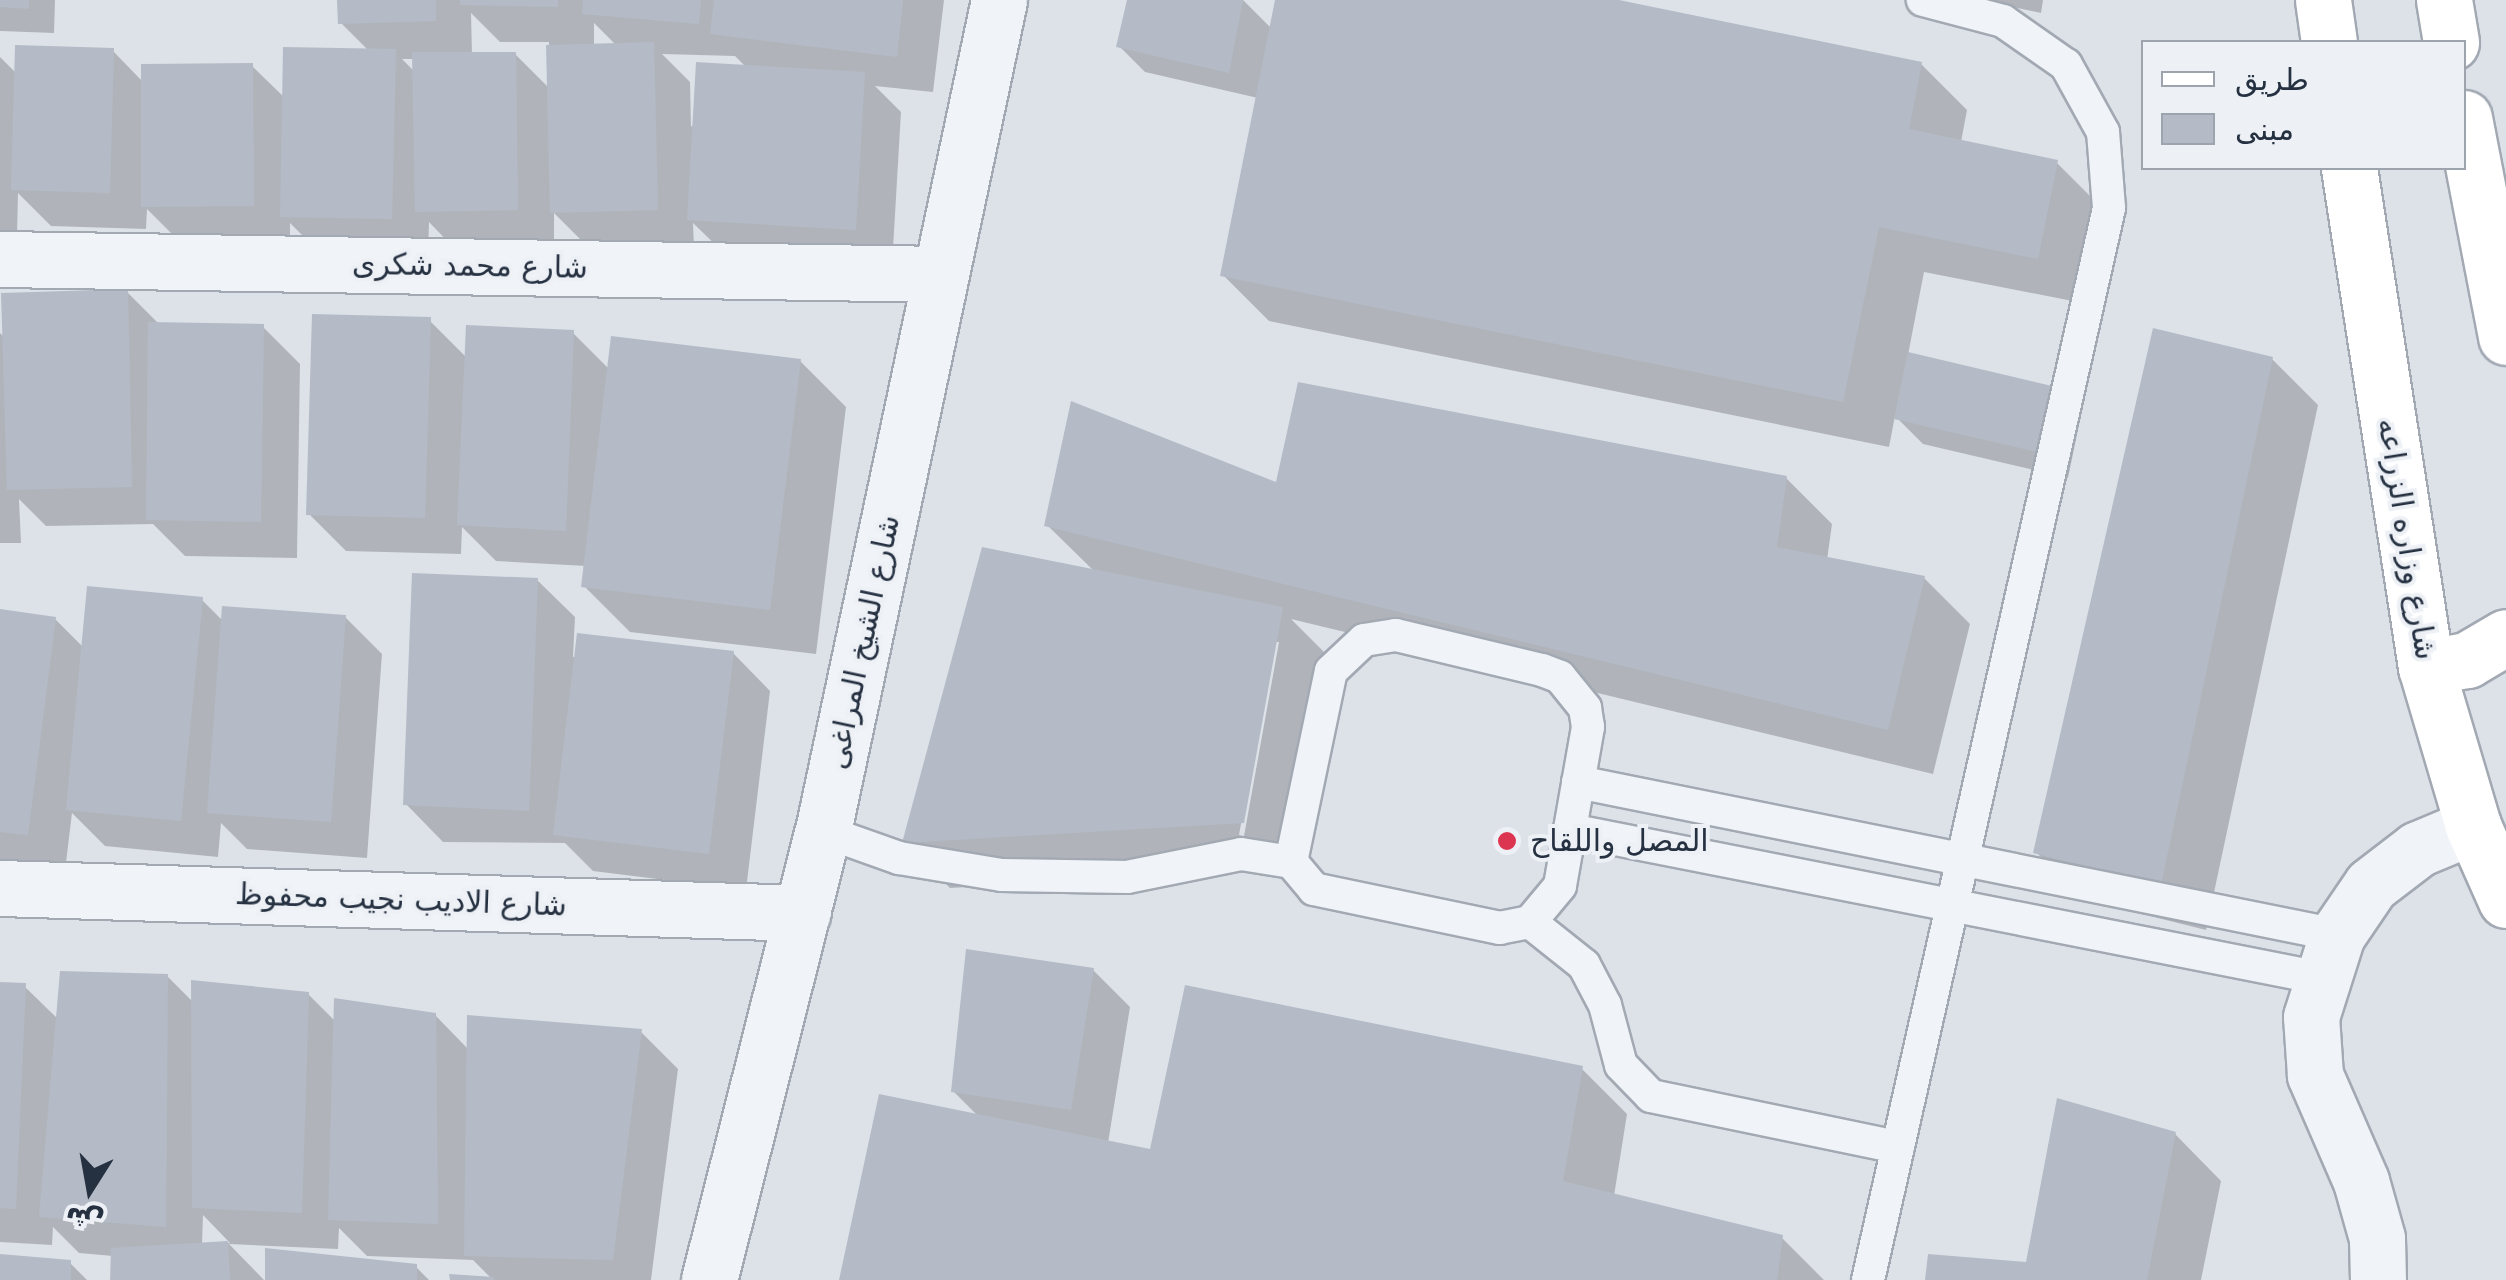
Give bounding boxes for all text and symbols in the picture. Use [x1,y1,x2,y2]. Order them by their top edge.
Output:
legend [2141,40,2466,170]
text: طريق [2235,62,2309,97]
text: مبنى [2235,112,2294,147]
street label: شارع محمد شكرى [352,246,588,286]
street label: شارع وزاره الزراعه [2370,416,2444,662]
street label: شارع الشيخ المراغى [818,512,908,772]
place label: المصل واللقاح [1530,823,1709,859]
marker: المصل واللقاح [1494,828,1520,854]
street label: شارع الاديب نجيب محفوظ [234,876,568,924]
north arrow [40,1140,140,1240]
text: ش [62,1200,106,1240]

